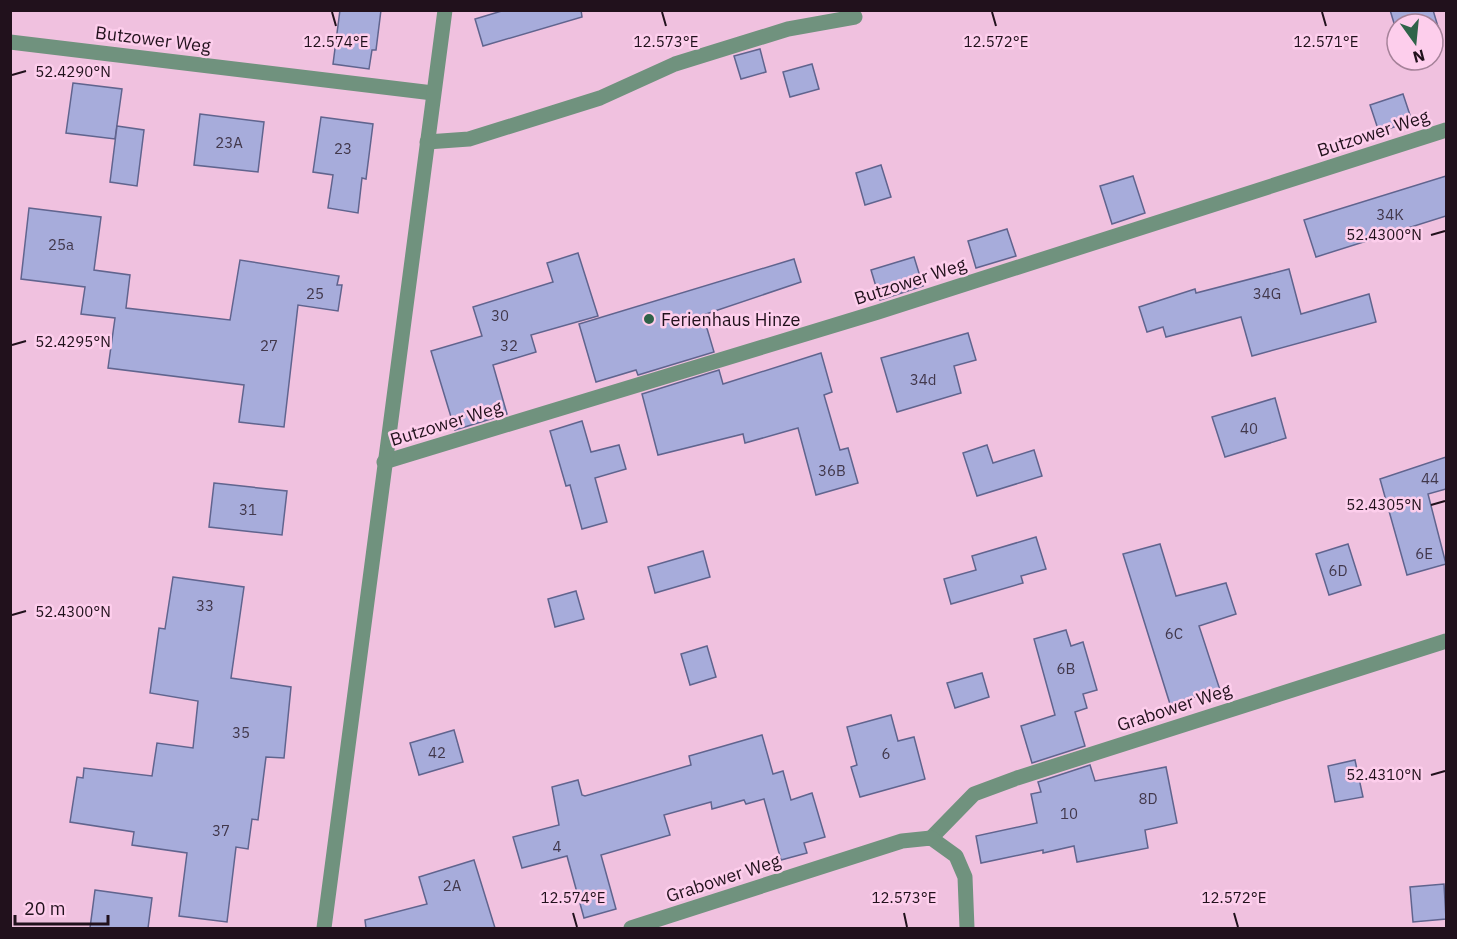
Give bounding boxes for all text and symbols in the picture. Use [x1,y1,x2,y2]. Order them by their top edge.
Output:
north arrow [1385,12,1445,72]
street label: Butzower Weg [94,21,212,58]
text: 12.574°E [304,32,368,51]
text: 12.573°E [634,32,698,51]
text: 12.572°E [964,32,1028,51]
text: 12.571°E [1294,32,1358,51]
text: N [1411,45,1427,68]
text: 52.4290°N [35,62,111,81]
street label: Butzower Weg [1314,104,1432,162]
house number: 23A [215,133,243,152]
house number: 23 [334,139,352,158]
house number: 34K [1376,205,1404,224]
text: 52.4300°N [1346,225,1422,244]
house number: 25a [48,235,74,254]
street label: Butzower Weg [851,252,969,310]
house number: 25 [306,284,324,303]
house number: 34G [1253,284,1281,303]
house number: 30 [491,306,509,325]
place label: Ferienhaus Hinze [661,308,800,331]
marker: Ferienhaus Hinze [642,312,656,326]
text: 52.4295°N [35,332,111,351]
house number: 27 [260,336,278,355]
house number: 32 [500,336,518,355]
house number: 34d [910,370,936,389]
street label: Butzower Weg [387,395,505,451]
house number: 40 [1240,419,1258,438]
house number: 36B [818,461,846,480]
house number: 44 [1421,469,1439,488]
text: 52.4305°N [1346,495,1422,514]
house number: 31 [239,500,257,519]
house number: 6E [1415,544,1433,563]
house number: 6D [1328,561,1348,580]
house number: 33 [196,596,214,615]
text: 52.4300°N [35,602,111,621]
house number: 6C [1165,624,1183,643]
house number: 6B [1057,659,1075,678]
street label: Grabower Weg [1114,678,1234,736]
house number: 35 [232,723,250,742]
house number: 42 [428,743,446,762]
house number: 6 [881,744,891,763]
text: 52.4310°N [1346,765,1422,784]
house number: 8D [1138,789,1158,808]
house number: 10 [1060,804,1078,823]
house number: 37 [212,821,230,840]
house number: 4 [552,837,562,856]
street label: Grabower Weg [663,849,783,907]
house number: 2A [443,876,462,895]
scale bar [15,888,108,926]
text: 12.574°E [541,888,605,907]
text: 12.573°E [872,888,936,907]
text: 12.572°E [1202,888,1266,907]
text: 20 m [24,897,66,920]

